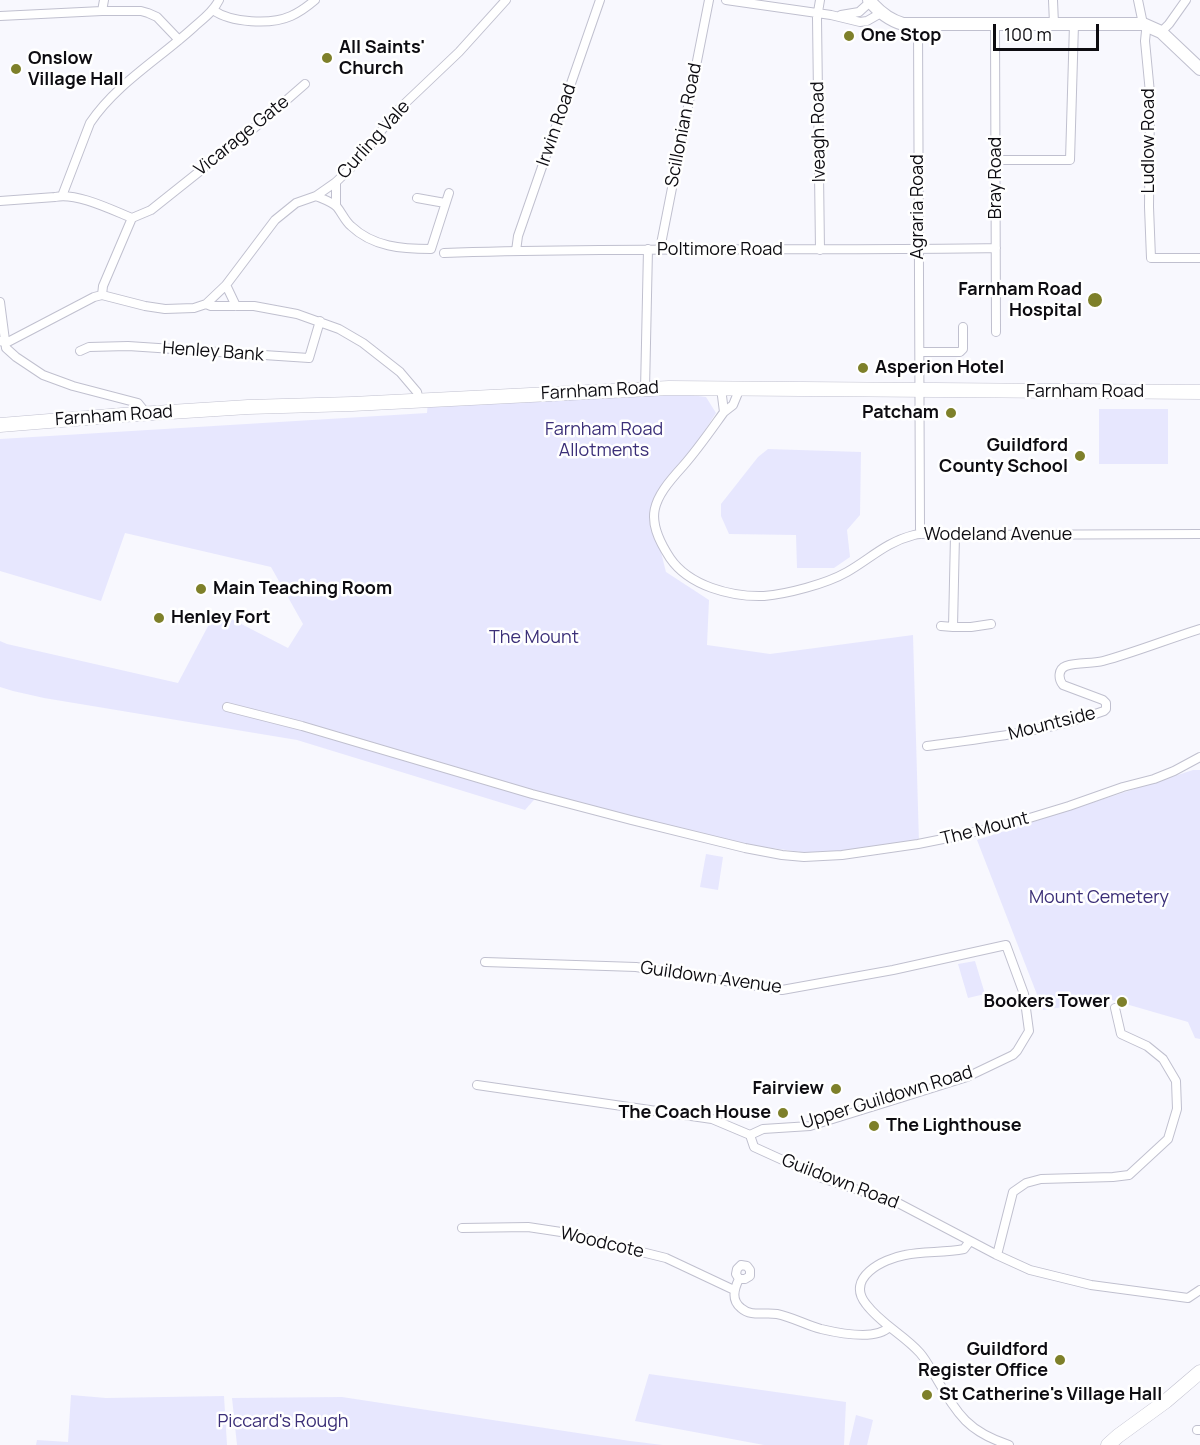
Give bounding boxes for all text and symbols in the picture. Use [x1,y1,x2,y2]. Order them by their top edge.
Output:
scale bar [996,12,1102,50]
text: 100 m [1004,22,1052,46]
place label: One Stop [861,25,941,47]
marker: One Stop [842,29,856,43]
place label: All Saints' Church [339,37,425,80]
place label: Onslow Village Hall [28,48,124,90]
marker: All Saints' Church [320,51,334,65]
street label: Scillonian Road [661,61,707,189]
marker: Onslow Village Hall [9,62,23,76]
street label: Irwin Road [533,81,581,169]
street label: Iveagh Road [807,81,831,183]
street label: Ludlow Road [1138,88,1160,194]
street label: Vicarage Gate [190,91,294,181]
street label: Curling Vale [333,96,415,184]
street label: Bray Road [985,137,1007,219]
street label: Agraria Road [907,154,929,260]
street label: Poltimore Road [657,239,783,261]
place label: Farnham Road Hospital [958,279,1082,322]
marker: Farnham Road Hospital [1086,291,1104,309]
street label: Henley Bank [162,338,264,366]
place label: Asperion Hotel [875,357,1004,379]
marker: Asperion Hotel [856,361,870,375]
street label: Farnham Road [540,377,660,405]
street label: Farnham Road [1026,381,1144,403]
street label: Farnham Road [54,401,174,431]
place label: Patcham [862,402,939,424]
marker: Patcham [944,406,958,420]
park label: Farnham Road Allotments [545,419,663,462]
place label: Guildford County School [939,435,1068,478]
marker: Guildford County School [1073,449,1087,463]
street label: Wodeland Avenue [924,524,1072,546]
place label: Main Teaching Room [213,578,392,600]
marker: Main Teaching Room [194,582,208,596]
place label: Henley Fort [171,607,270,629]
marker: Henley Fort [152,611,166,625]
park label: The Mount [489,627,579,649]
street label: Mountside [1006,703,1098,745]
street label: The Mount [939,808,1031,850]
park label: Mount Cemetery [1029,887,1169,909]
street label: Guildown Avenue [639,957,783,999]
place label: Bookers Tower [984,991,1110,1013]
marker: Bookers Tower [1115,995,1129,1009]
street label: Upper Guildown Road [799,1062,975,1134]
place label: Fairview [752,1078,824,1100]
marker: Fairview [829,1082,843,1096]
place label: The Coach House [618,1102,771,1124]
marker: The Coach House [776,1106,790,1120]
place label: The Lighthouse [886,1115,1022,1137]
marker: The Lighthouse [867,1119,881,1133]
street label: Guildown Road [778,1150,902,1214]
street label: Woodcote [558,1223,646,1263]
place label: Guildford Register Office [918,1339,1048,1382]
marker: Guildford Register Office [1053,1353,1067,1367]
place label: St Catherine's Village Hall [939,1384,1162,1406]
marker: St Catherine's Village Hall [920,1388,934,1402]
park label: Piccard's Rough [217,1411,349,1433]

